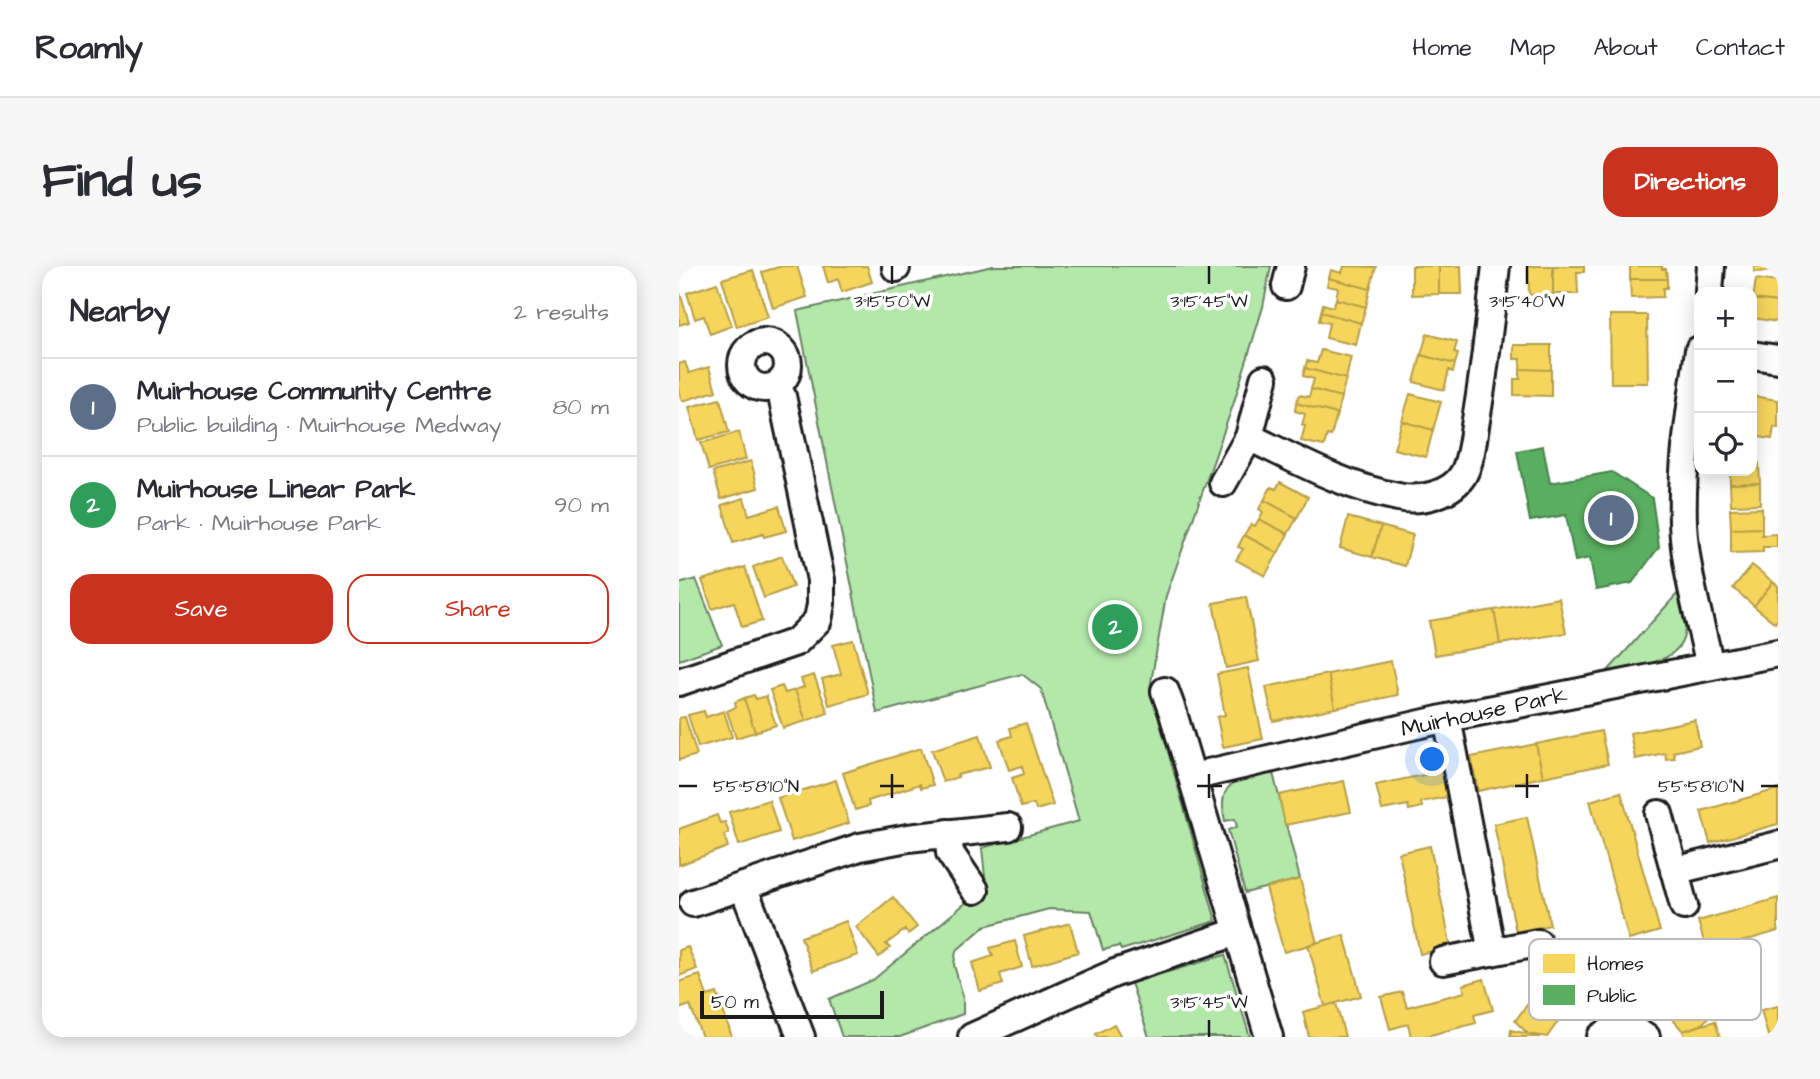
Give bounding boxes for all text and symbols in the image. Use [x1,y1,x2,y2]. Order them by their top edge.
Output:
text: Roamly [35,25,143,71]
text: Home [1412,31,1472,65]
text: Map [1510,31,1555,65]
text: About [1593,31,1658,65]
text: Contact [1696,31,1785,65]
button: Directions [1603,147,1778,217]
text: Find us [42,148,202,216]
map controls [1694,287,1757,476]
button: + [1694,287,1757,350]
text: 3°15'50"W [854,289,930,314]
text: 3°15'45"W [1170,289,1248,314]
text: 3°15'40"W [1489,289,1565,314]
text: Nearby [70,291,170,333]
text: 2 results [514,296,609,328]
button: − [1694,350,1757,413]
text: Muirhouse Community Centre [137,373,491,409]
text: 1 [92,391,94,423]
text: 80 m [552,391,609,423]
text: Public building · Muirhouse Medway [137,409,501,441]
button: locate [1694,413,1757,476]
text: Muirhouse Linear Park [137,471,415,507]
text: 2 [86,489,100,521]
text: 90 m [554,489,609,521]
pin: 1 [1588,492,1634,544]
text: Park · Muirhouse Park [137,507,381,539]
button: Save [70,574,333,644]
button: Share [347,574,609,644]
pin: 2 [1092,601,1138,653]
street label: Muirhouse Park [1398,679,1570,745]
your location [1415,742,1449,776]
text: 55°58'10"N [713,774,799,799]
text: 55°58'10"N [1658,774,1744,799]
legend [1529,939,1761,1020]
text: Homes [1587,951,1644,978]
text: Public [1587,983,1637,1010]
scale bar [700,988,884,1020]
text: 50 m [711,989,759,1016]
text: 3°15'45"W [1170,990,1248,1015]

